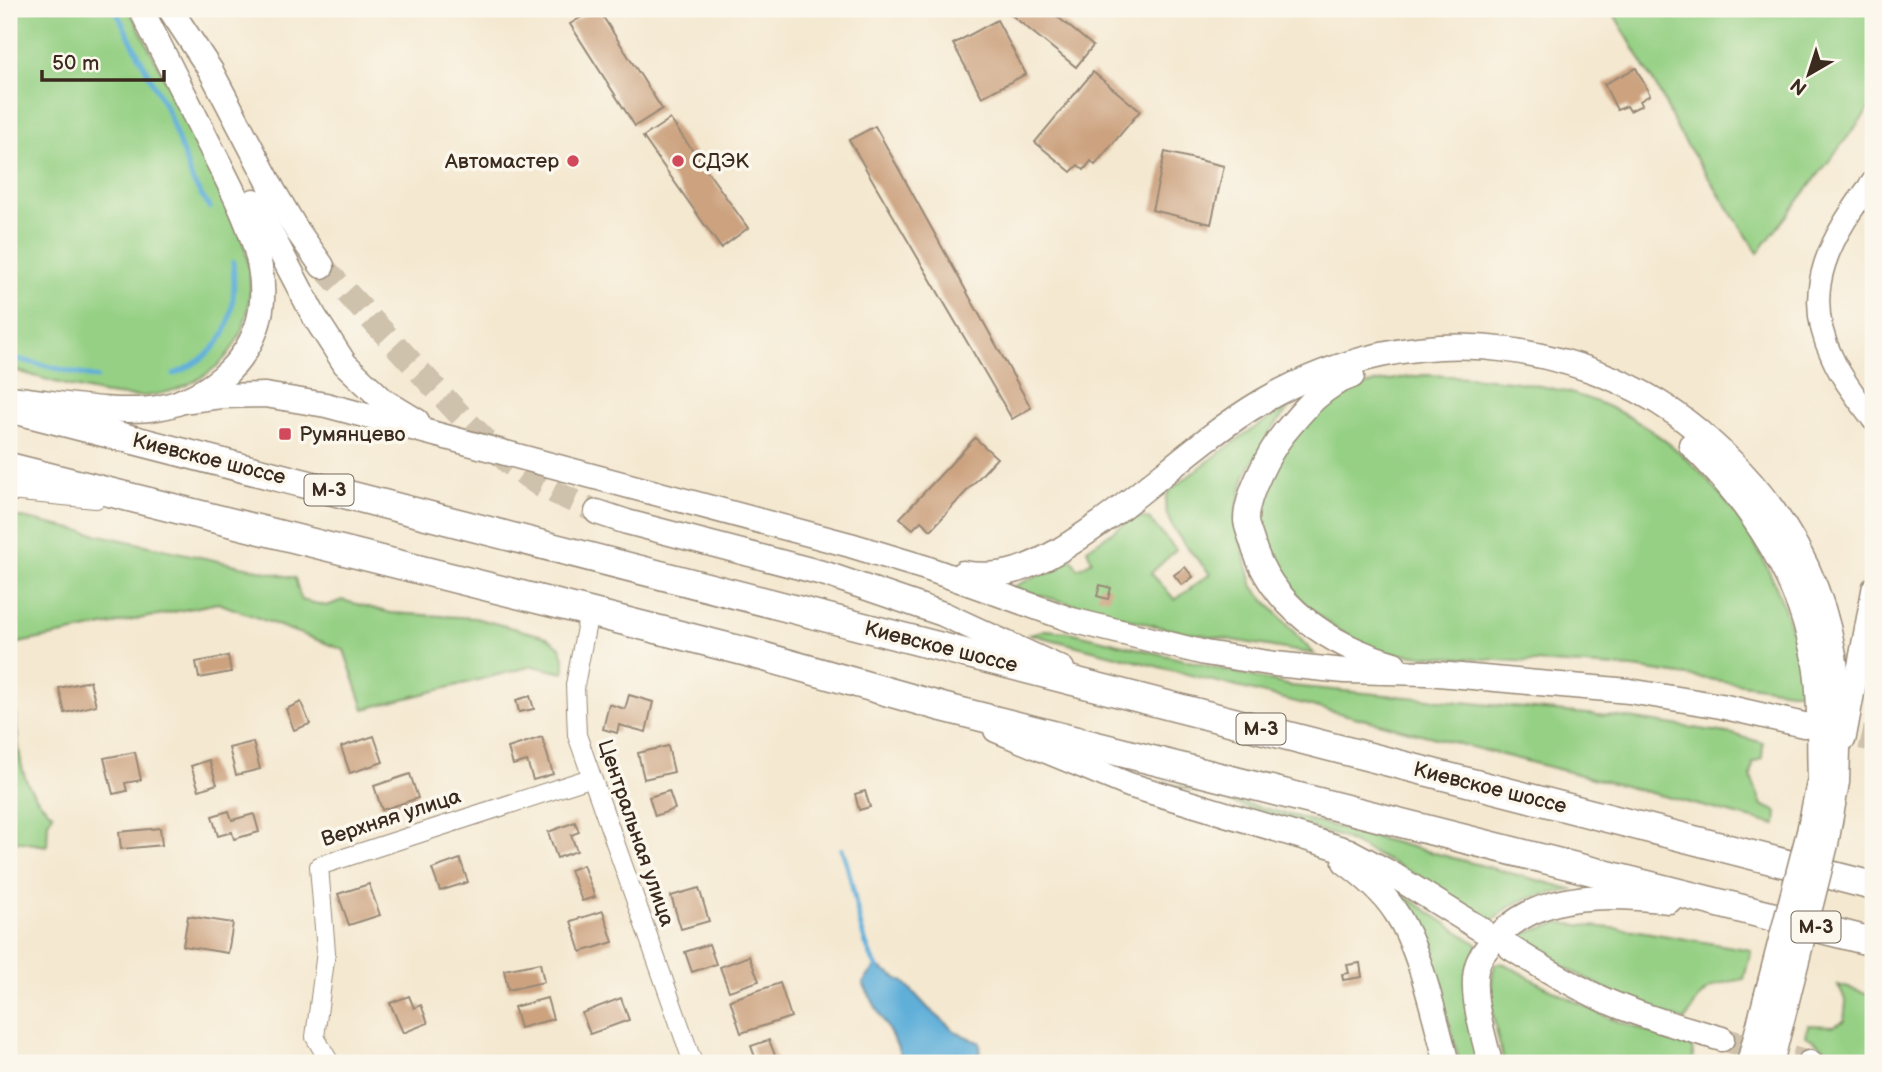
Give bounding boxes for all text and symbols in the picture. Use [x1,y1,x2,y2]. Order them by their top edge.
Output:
scale bar [42,38,164,82]
north arrow [1773,38,1843,108]
text: 50 m [52,51,99,76]
text: N [1786,73,1812,99]
place label: Автомастер [444,149,559,174]
place label: СДЭК [692,149,749,174]
marker: Автомастер [565,153,581,169]
marker: СДЭК [670,153,686,169]
place label: Румянцево [299,422,405,447]
marker: Румянцево [277,426,293,442]
street label: Киевское шоссе [130,428,288,490]
road number: М-3 [304,475,354,505]
street label: Киевское шоссе [862,616,1020,678]
road number: М-3 [1236,714,1286,744]
street label: Центральная улица [592,736,680,930]
street label: Киевское шоссе [1411,757,1569,819]
street label: Верхняя улица [318,784,464,852]
road number: М-3 [1792,911,1840,942]

